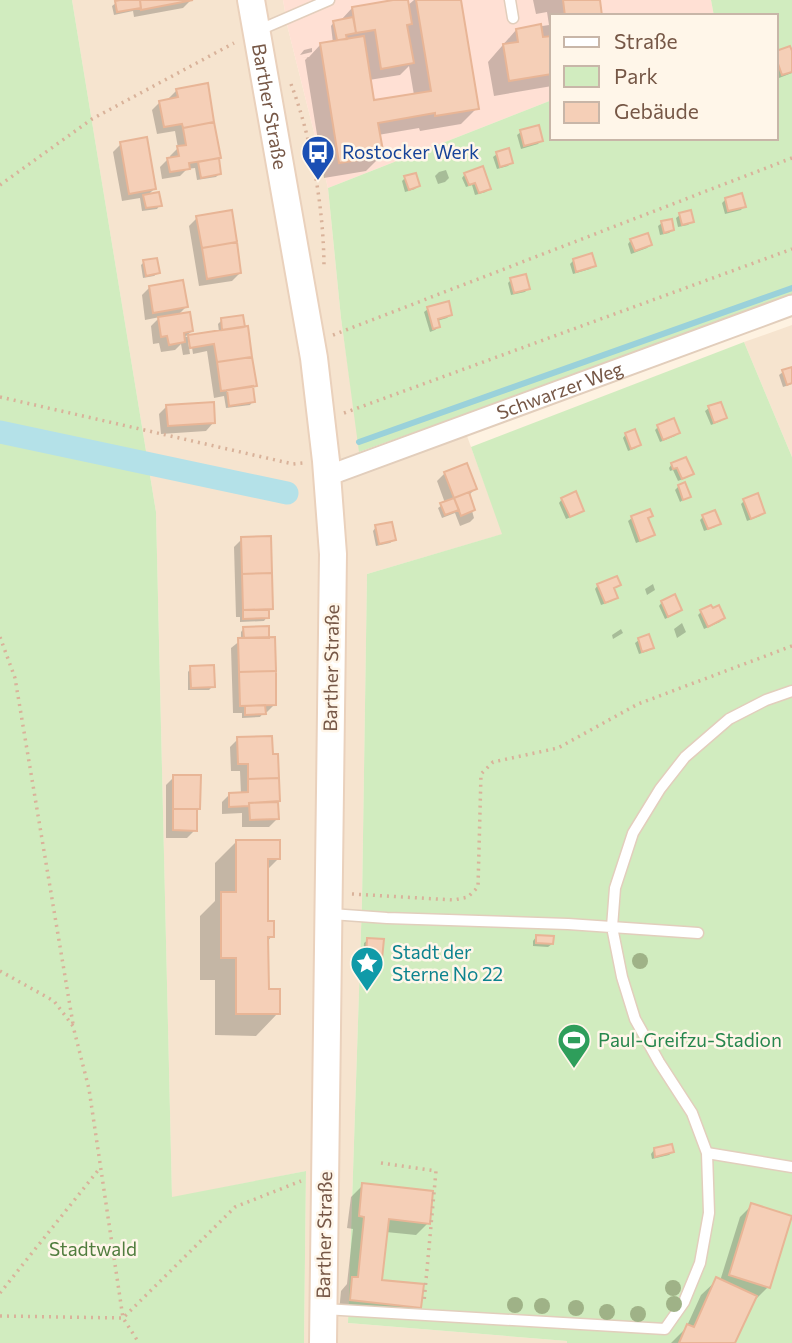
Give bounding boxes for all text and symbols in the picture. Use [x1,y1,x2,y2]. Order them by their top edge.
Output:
legend [550,14,778,140]
text: Straße [614,28,678,53]
street label: Barther Straße [248,42,293,171]
text: Park [614,63,658,88]
text: Gebäude [614,98,699,123]
bus stop icon: Rostocker Werk [299,133,337,182]
place label: Rostocker Werk [342,140,479,163]
street label: Schwarzer Weg [493,356,626,424]
street label: Barther Straße [318,604,343,732]
place label: Stadt der Sterne No 22 [392,940,503,985]
place icon: Stadt der Sterne No 22 [348,944,386,993]
sports icon: Paul-Greifzu-Stadion [555,1021,593,1070]
place label: Paul-Greifzu-Stadion [598,1028,782,1051]
street label: Barther Straße [311,1171,336,1299]
park label: Stadtwald [49,1237,137,1260]

